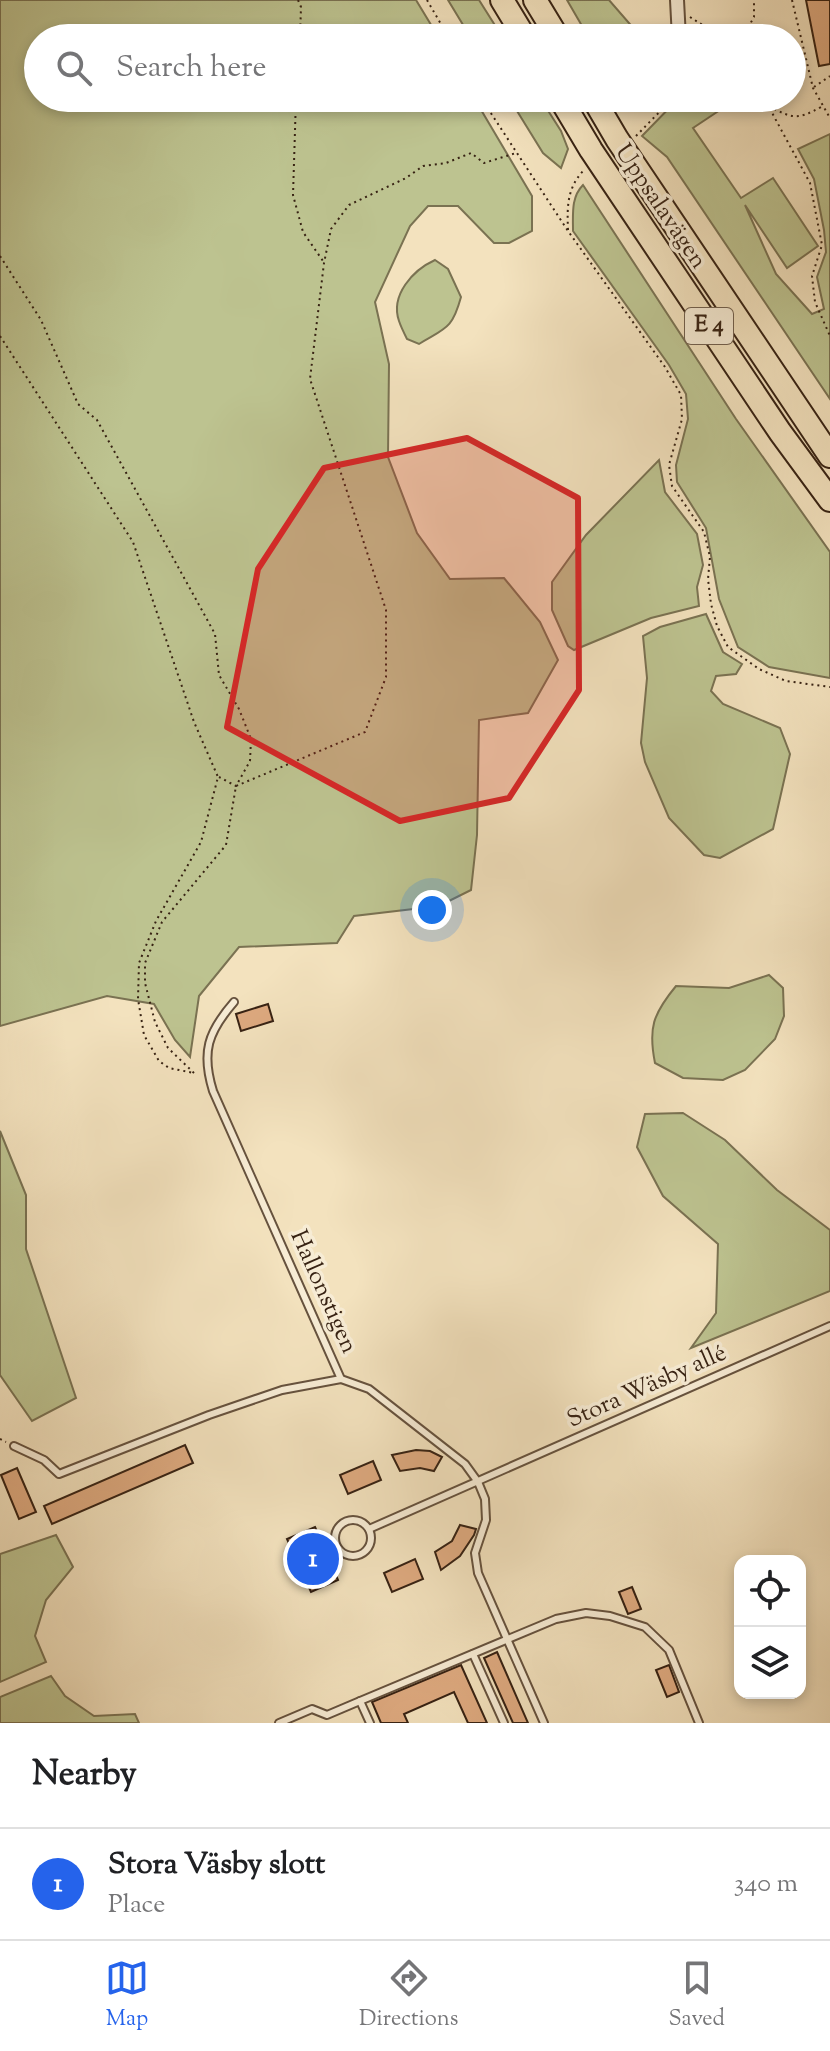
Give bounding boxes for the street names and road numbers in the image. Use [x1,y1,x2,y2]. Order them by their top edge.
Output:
street label: Uppsalavägen [606,138,714,276]
road number: E 4 [685,308,733,344]
street label: Hallonstigen [281,1225,365,1359]
street label: Stora Wäsby allé [562,1337,732,1437]

